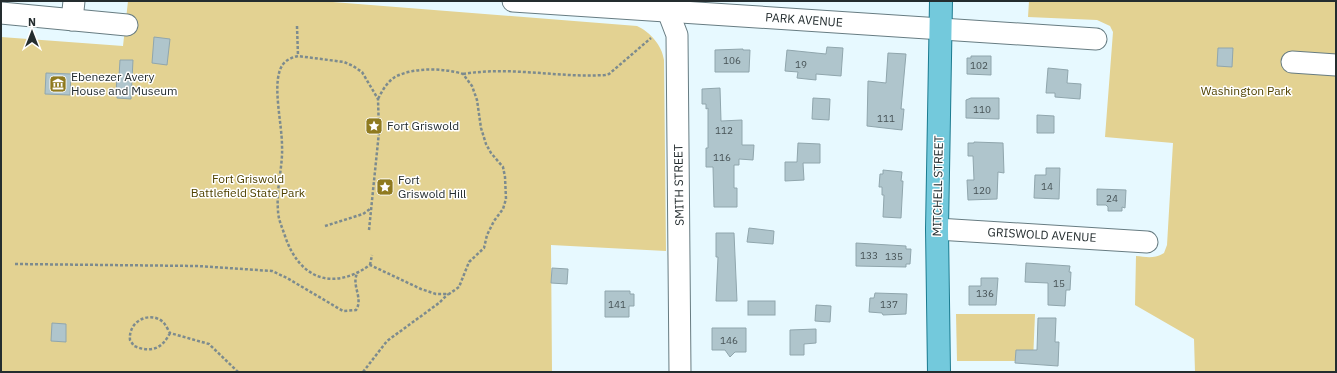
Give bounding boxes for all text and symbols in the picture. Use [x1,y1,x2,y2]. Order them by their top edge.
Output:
street label: PARK AVENUE [765,9,843,30]
north arrow [12,12,52,52]
text: N [28,15,36,29]
house number: 106 [723,54,741,67]
house number: 19 [795,58,807,71]
house number: 102 [970,59,988,72]
place label: Ebenezer Avery House and Museum [71,69,178,98]
museum icon: Ebenezer Avery House and Museum [48,74,68,94]
park label: Washington Park [1201,83,1292,98]
house number: 110 [973,103,991,116]
house number: 111 [877,112,895,125]
place icon: Fort Griswold [364,116,384,136]
place label: Fort Griswold [387,118,459,133]
house number: 112 [715,124,733,137]
street label: MITCHELL STREET [929,135,946,237]
street label: SMITH STREET [670,144,687,226]
house number: 116 [713,151,731,164]
park label: Fort Griswold Battlefield State Park [191,171,306,200]
place label: Fort Griswold Hill [398,172,466,201]
place icon: Fort Griswold Hill [375,177,395,197]
house number: 14 [1041,180,1053,193]
house number: 120 [973,184,991,197]
house number: 24 [1106,192,1118,205]
street label: GRISWOLD AVENUE [987,224,1097,245]
house number: 133 [860,249,878,262]
house number: 135 [885,250,903,263]
house number: 15 [1053,277,1065,290]
house number: 136 [976,287,994,300]
house number: 141 [608,298,626,311]
house number: 137 [880,298,898,311]
house number: 146 [720,334,738,347]

